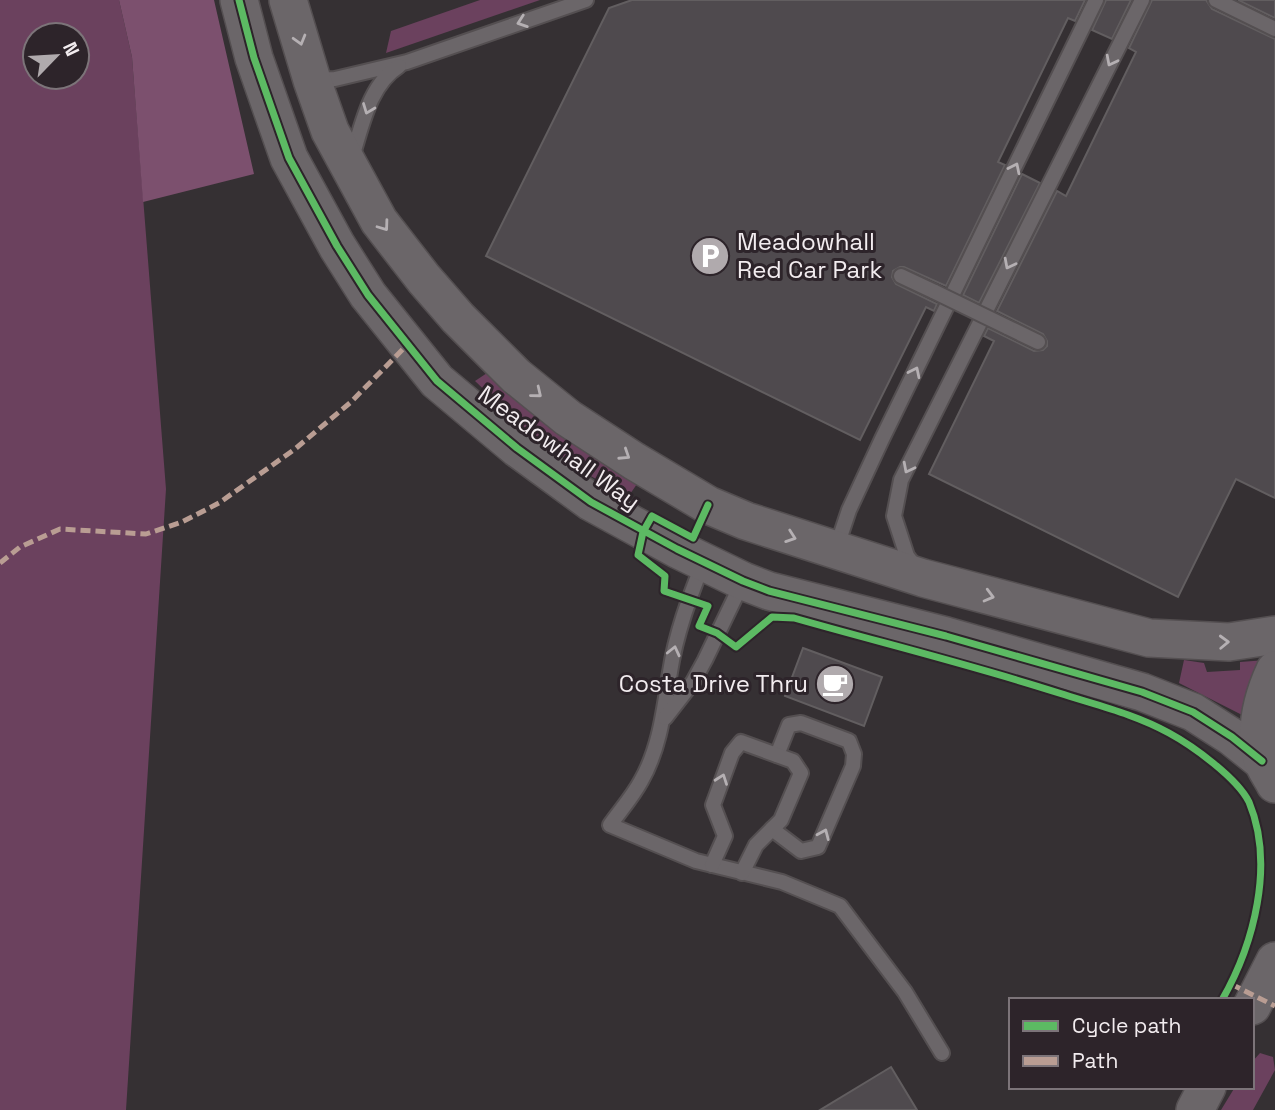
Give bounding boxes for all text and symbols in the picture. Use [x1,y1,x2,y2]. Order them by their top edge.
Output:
one-way arrow [516,14,528,28]
north arrow [21,21,91,91]
one-way arrow [291,34,306,46]
text: N [57,38,85,60]
one-way arrow [1106,54,1120,66]
one-way arrow [363,102,377,114]
one-way arrow [1006,163,1020,175]
one-way arrow [376,218,388,231]
place label: Meadowhall Red Car Park [737,226,882,285]
parking icon: Meadowhall Red Car Park [689,235,731,277]
one-way arrow [1004,257,1018,270]
one-way arrow [907,367,921,379]
street label: Meadowhall Way [472,378,646,517]
one-way arrow [529,385,542,397]
one-way arrow [617,447,630,459]
one-way arrow [902,461,916,473]
one-way arrow [784,529,796,543]
one-way arrow [983,587,995,602]
one-way arrow [1219,634,1230,649]
one-way arrow [666,645,680,657]
cafe icon: Costa Drive Thru [814,663,856,705]
place label: Costa Drive Thru [619,668,808,699]
one-way arrow [714,774,728,786]
one-way arrow [815,829,829,841]
legend [1009,998,1254,1089]
text: Cycle path [1072,1012,1181,1039]
text: Path [1072,1047,1118,1074]

